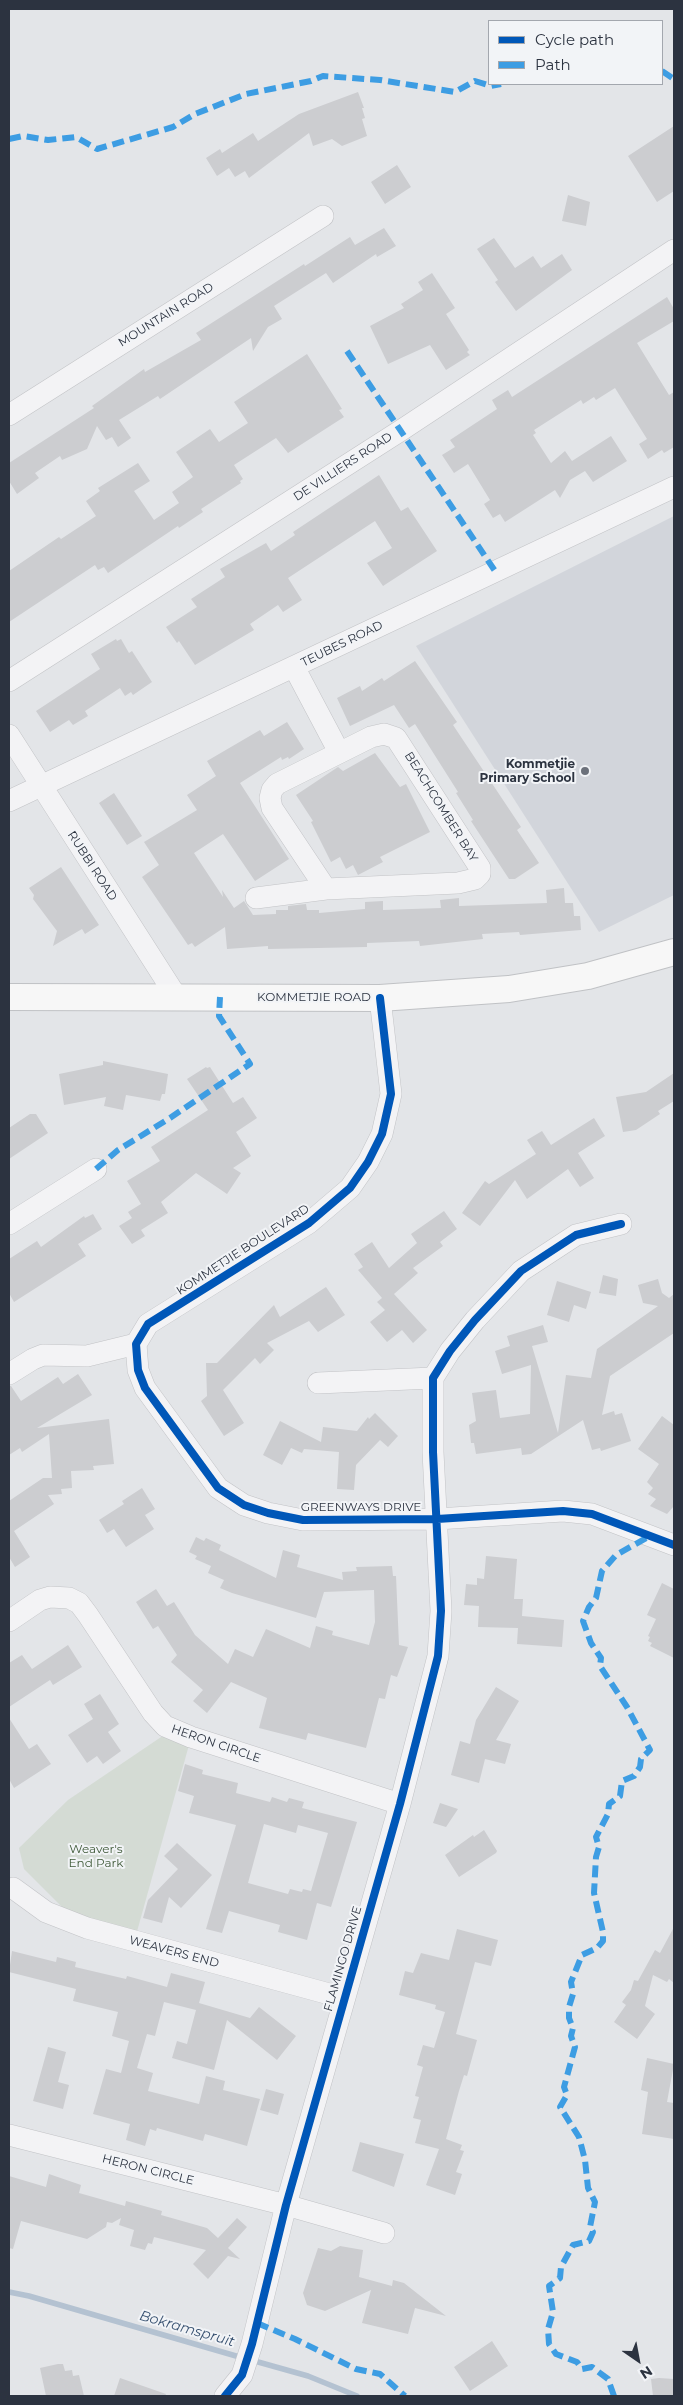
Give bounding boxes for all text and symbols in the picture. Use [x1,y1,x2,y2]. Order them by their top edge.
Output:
legend [488,20,663,85]
text: Cycle path [535,30,614,49]
text: Path [535,55,571,74]
street label: MOUNTAIN ROAD [116,280,216,350]
street label: DE VILLIERS ROAD [291,430,395,504]
street label: TEUBES ROAD [299,618,385,670]
street label: BEACHCOMBER BAY [401,749,481,865]
place label: Kommetjie Primary School [479,757,575,785]
marker: Kommetjie Primary School [579,765,591,777]
street label: RUBBI ROAD [64,828,120,904]
street label: KOMMETJIE ROAD [257,990,371,1004]
street label: KOMMETJIE BOULEVARD [174,1202,312,1298]
street label: GREENWAYS DRIVE [301,1500,421,1514]
street label: HERON CIRCLE [169,1722,263,1766]
park label: Weaver's End Park [69,1842,123,1870]
street label: FLAMINGO DRIVE [321,1905,365,2013]
street label: WEAVERS END [127,1933,221,1971]
street label: HERON CIRCLE [101,2152,195,2188]
water label: Bokramspruit [138,2307,236,2351]
north arrow [613,2335,663,2385]
text: N [637,2362,656,2383]

